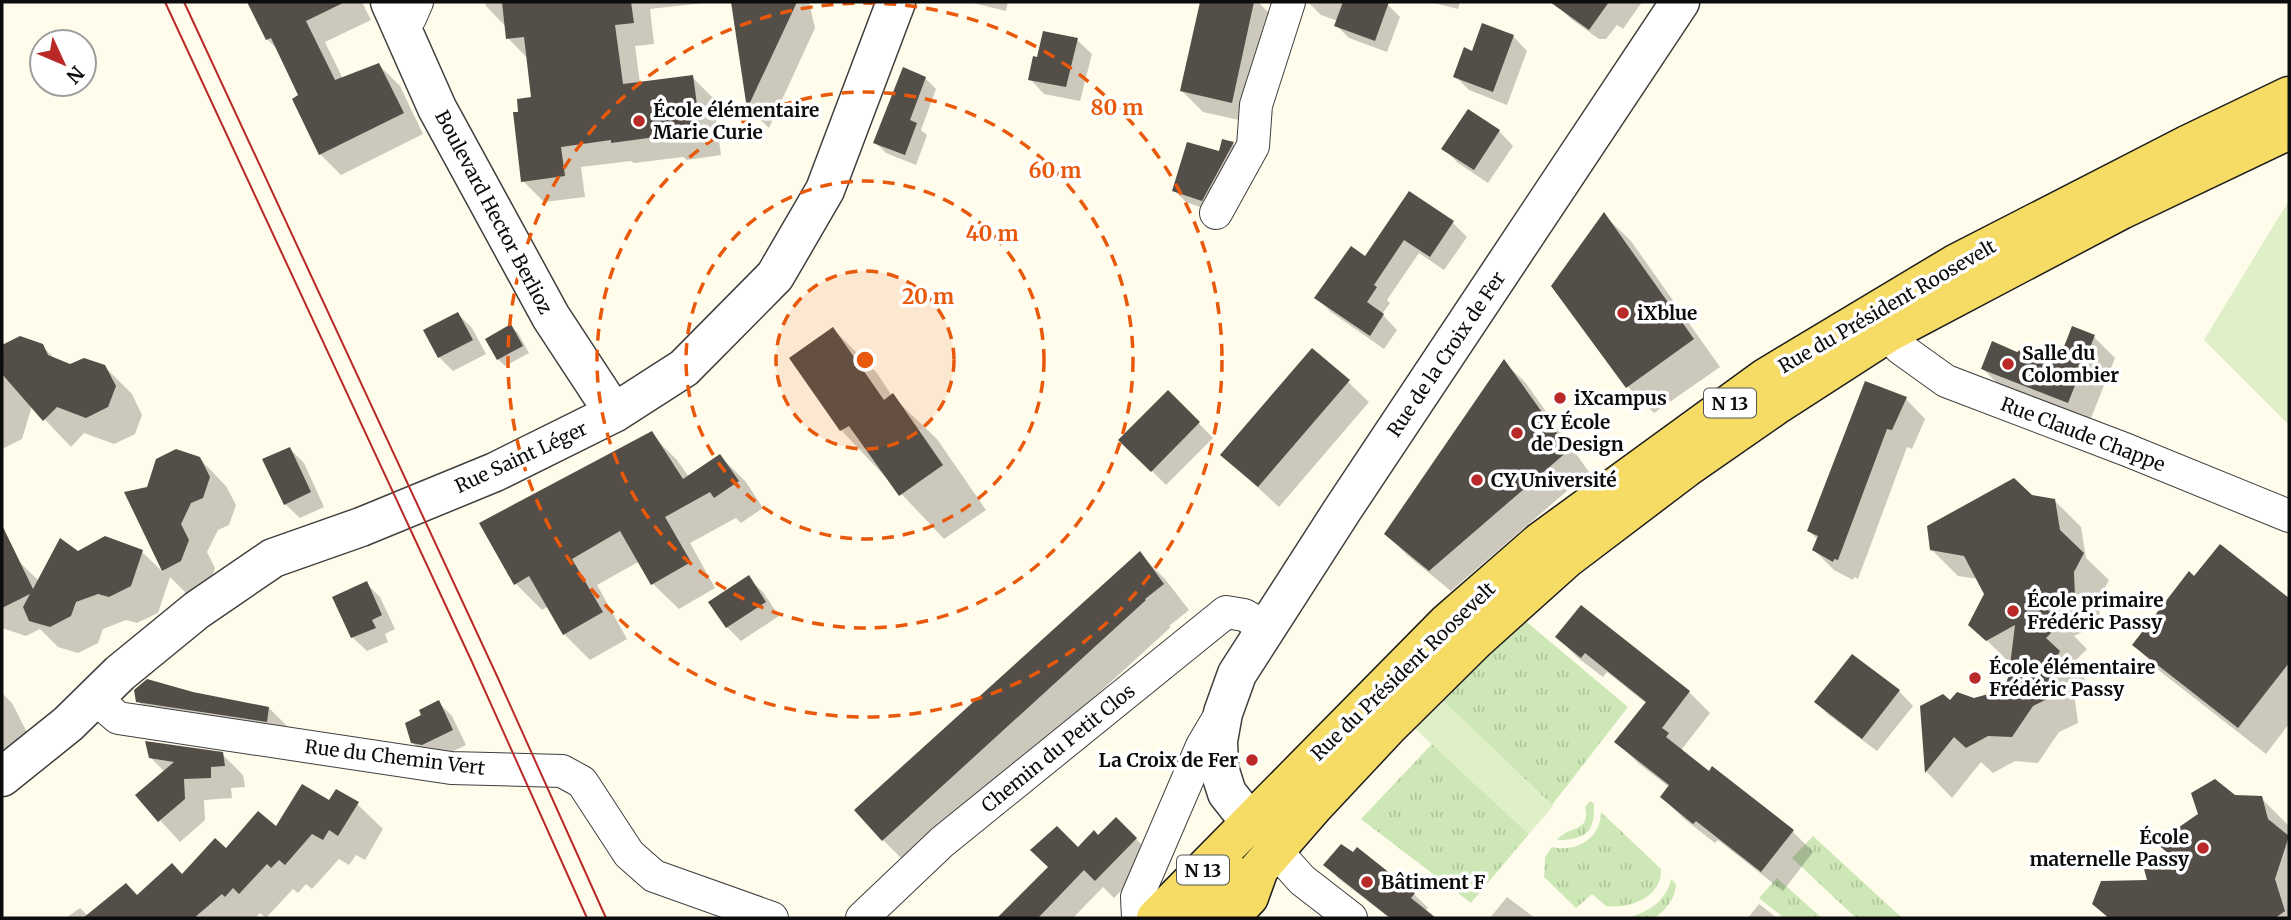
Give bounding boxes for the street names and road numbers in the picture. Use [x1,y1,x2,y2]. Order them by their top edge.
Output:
street label: Boulevard Hector Berlioz [430,106,558,318]
street label: Rue du Président Roosevelt [1774,234,2000,378]
street label: Rue de la Croix de Fer [1382,266,1511,441]
road number: N 13 [1704,388,1756,418]
street label: Rue Claude Chappe [1997,392,2169,476]
street label: Rue Saint Léger [451,416,591,498]
street label: Rue du Président Roosevelt [1306,576,1501,765]
street label: Chemin du Petit Clos [976,679,1140,817]
street label: Rue du Chemin Vert [303,734,487,780]
road number: N 13 [1177,856,1229,884]

